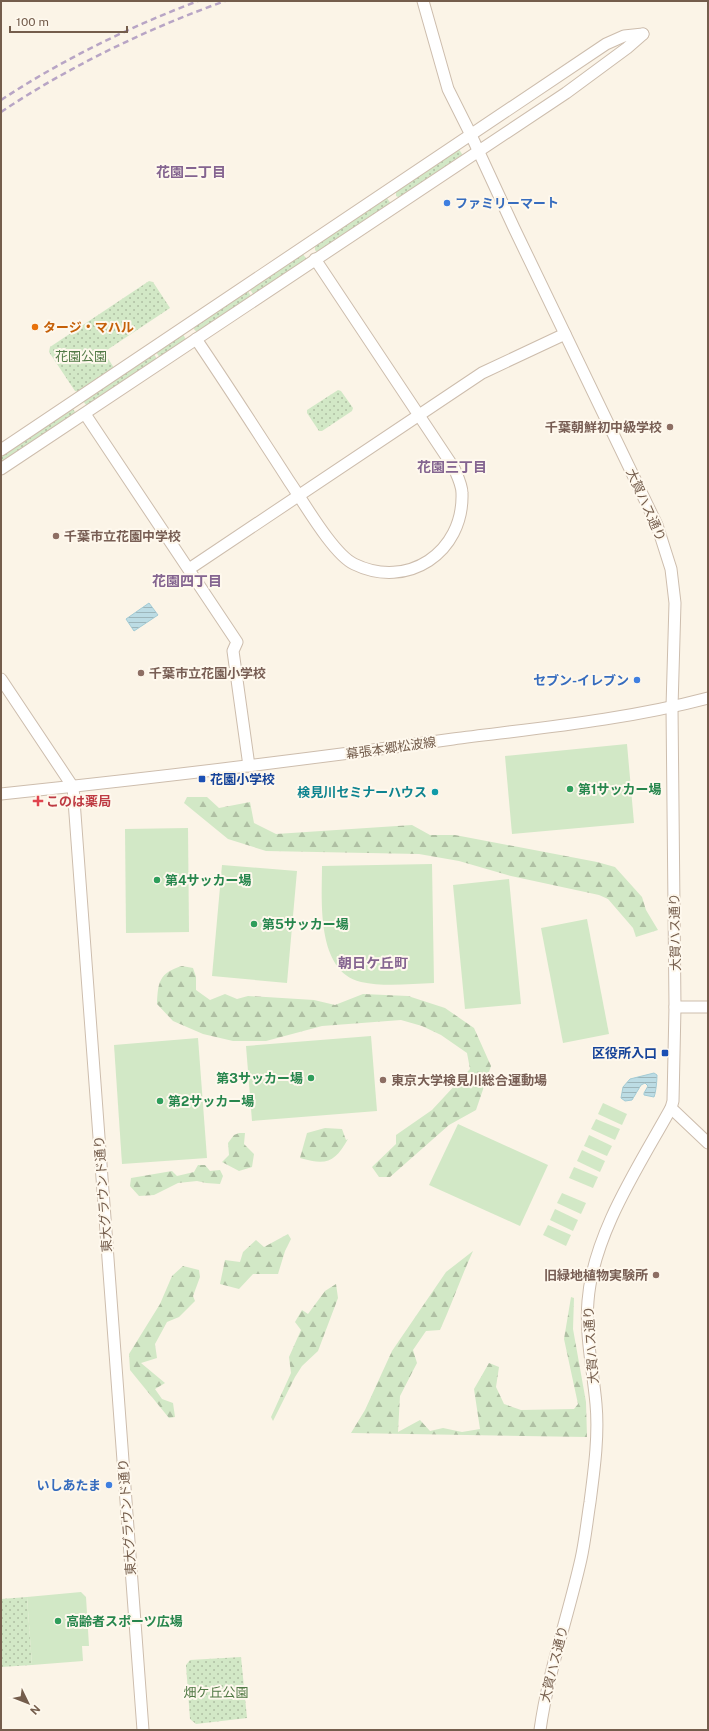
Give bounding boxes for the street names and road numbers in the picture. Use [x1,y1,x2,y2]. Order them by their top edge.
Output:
street label: 大賀ハス通り [623,466,669,544]
street label: 幕張本郷松波線 [345,734,437,762]
street label: 大賀ハス通り [667,893,683,971]
street label: 東大グラウンド通り [91,1135,115,1253]
street label: 大賀ハス通り [581,1306,601,1384]
street label: 東大グラウンド通り [115,1458,139,1576]
street label: 大賀ハス通り [537,1624,571,1704]

